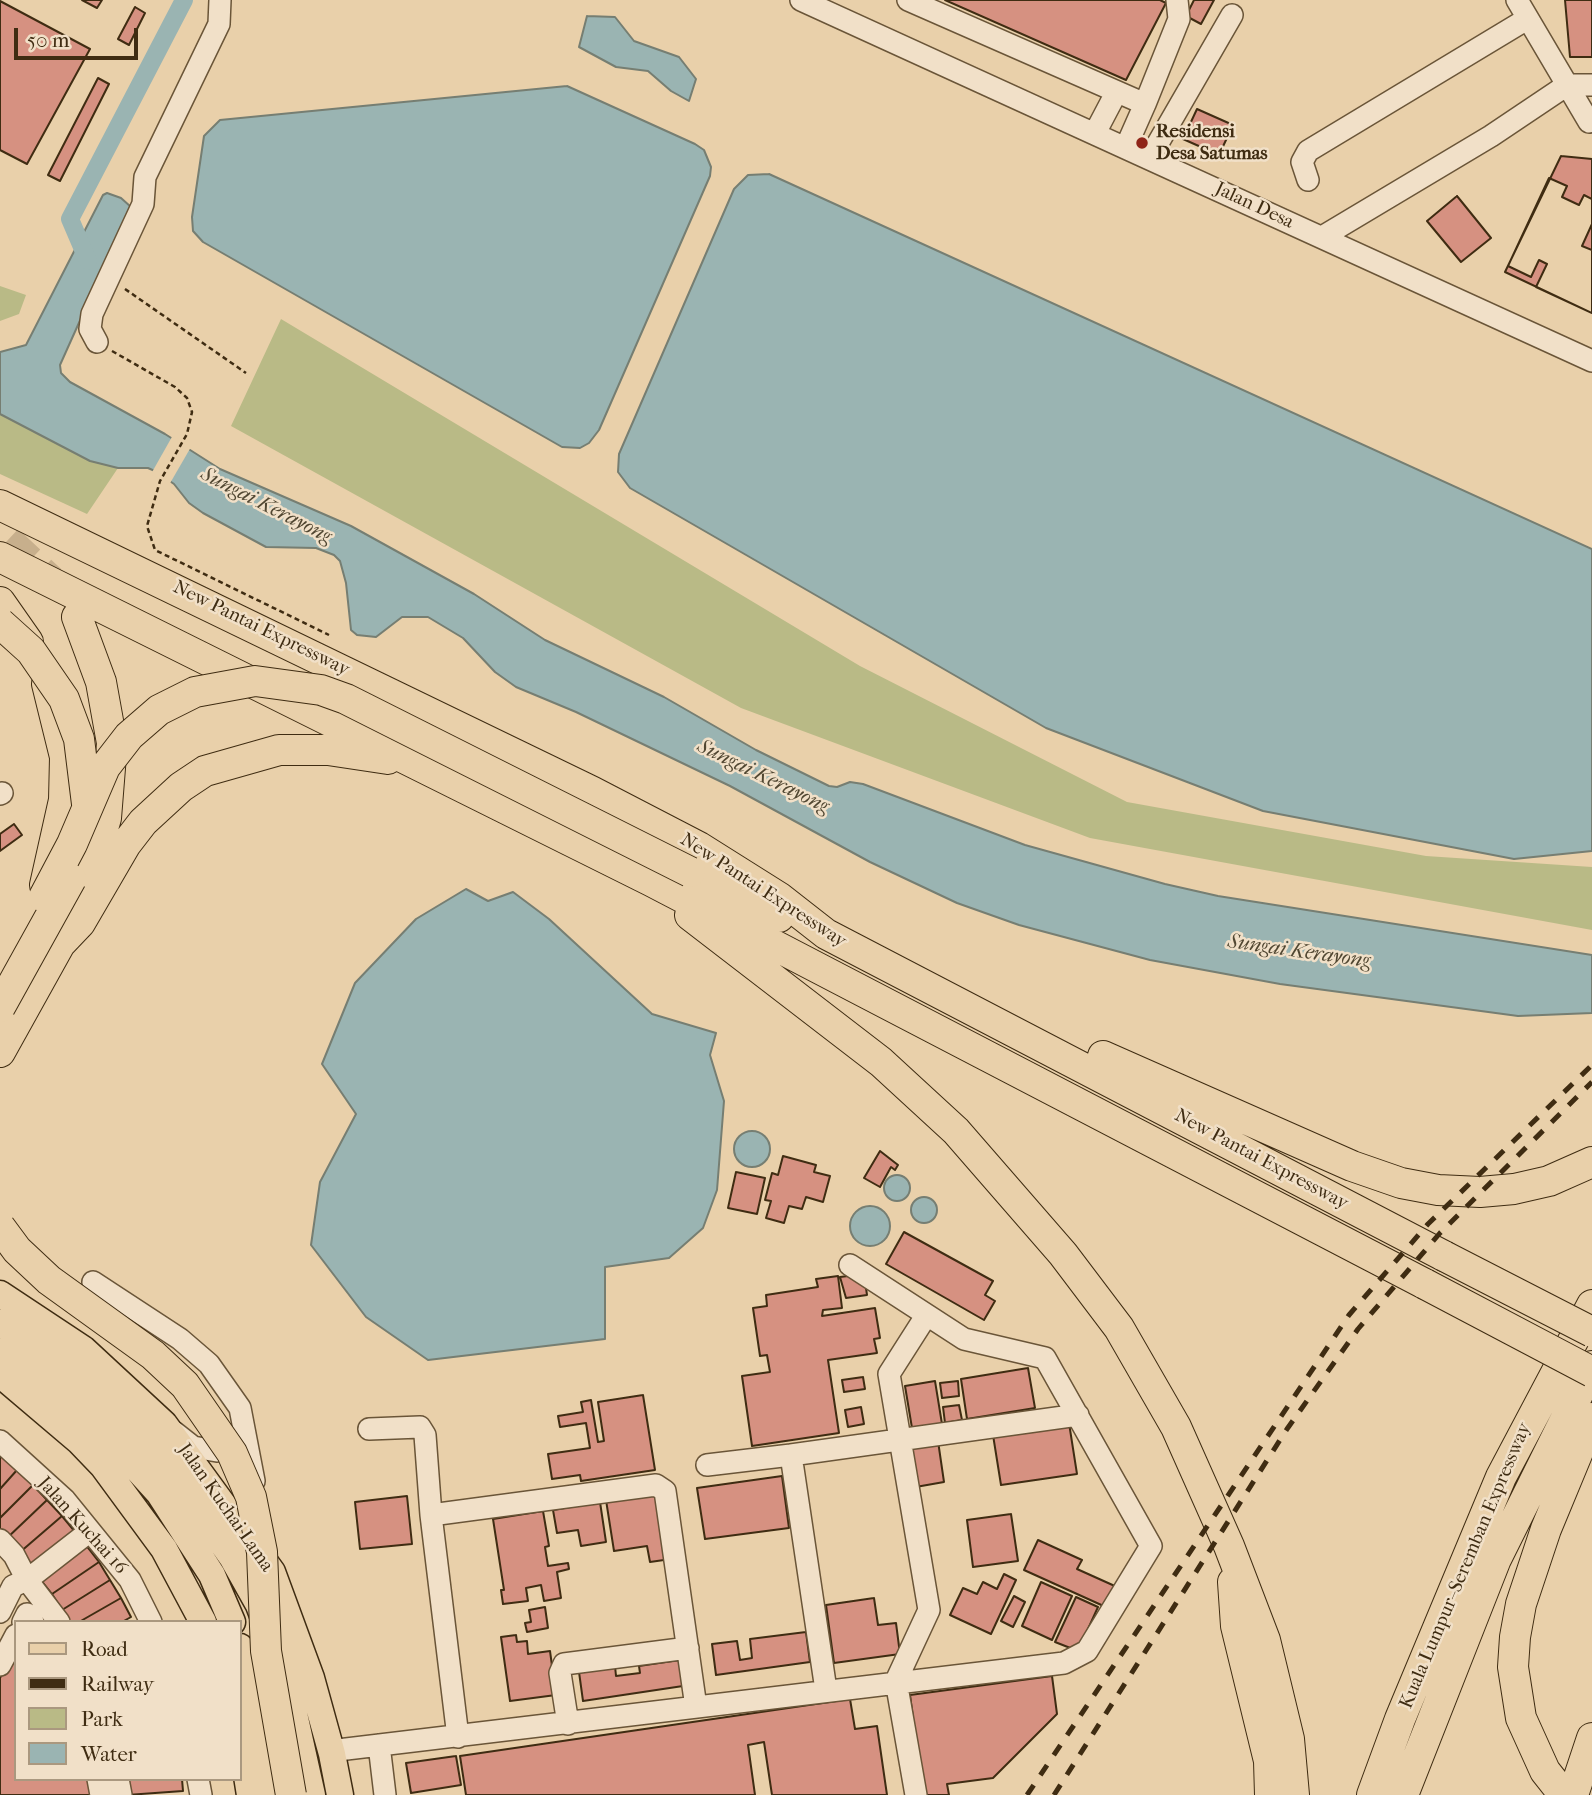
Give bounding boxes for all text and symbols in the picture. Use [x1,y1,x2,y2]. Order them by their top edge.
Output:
scale bar [18,14,142,58]
text: 50 m [27,28,70,52]
place label: Residensi Desa Satumas [1156,121,1268,165]
marker: Residensi Desa Satumas [1134,135,1150,151]
street label: Jalan Desa [1211,178,1297,234]
water label: Sungai Kerayong [196,462,336,550]
street label: New Pantai Expressway [169,576,353,682]
water label: Sungai Kerayong [693,734,833,820]
street label: New Pantai Expressway [676,829,850,953]
water label: Sungai Kerayong [1226,930,1372,974]
street label: New Pantai Expressway [1170,1105,1352,1215]
street label: Kuala Lumpur–Seremban Expressway [1395,1420,1537,1712]
street label: Jalan Kuchai Lama [172,1440,278,1576]
street label: Jalan Kuchai 16 [32,1473,132,1579]
legend [14,1620,242,1781]
text: Road [81,1637,128,1661]
text: Railway [81,1672,154,1696]
text: Park [81,1707,123,1731]
text: Water [81,1742,137,1766]

